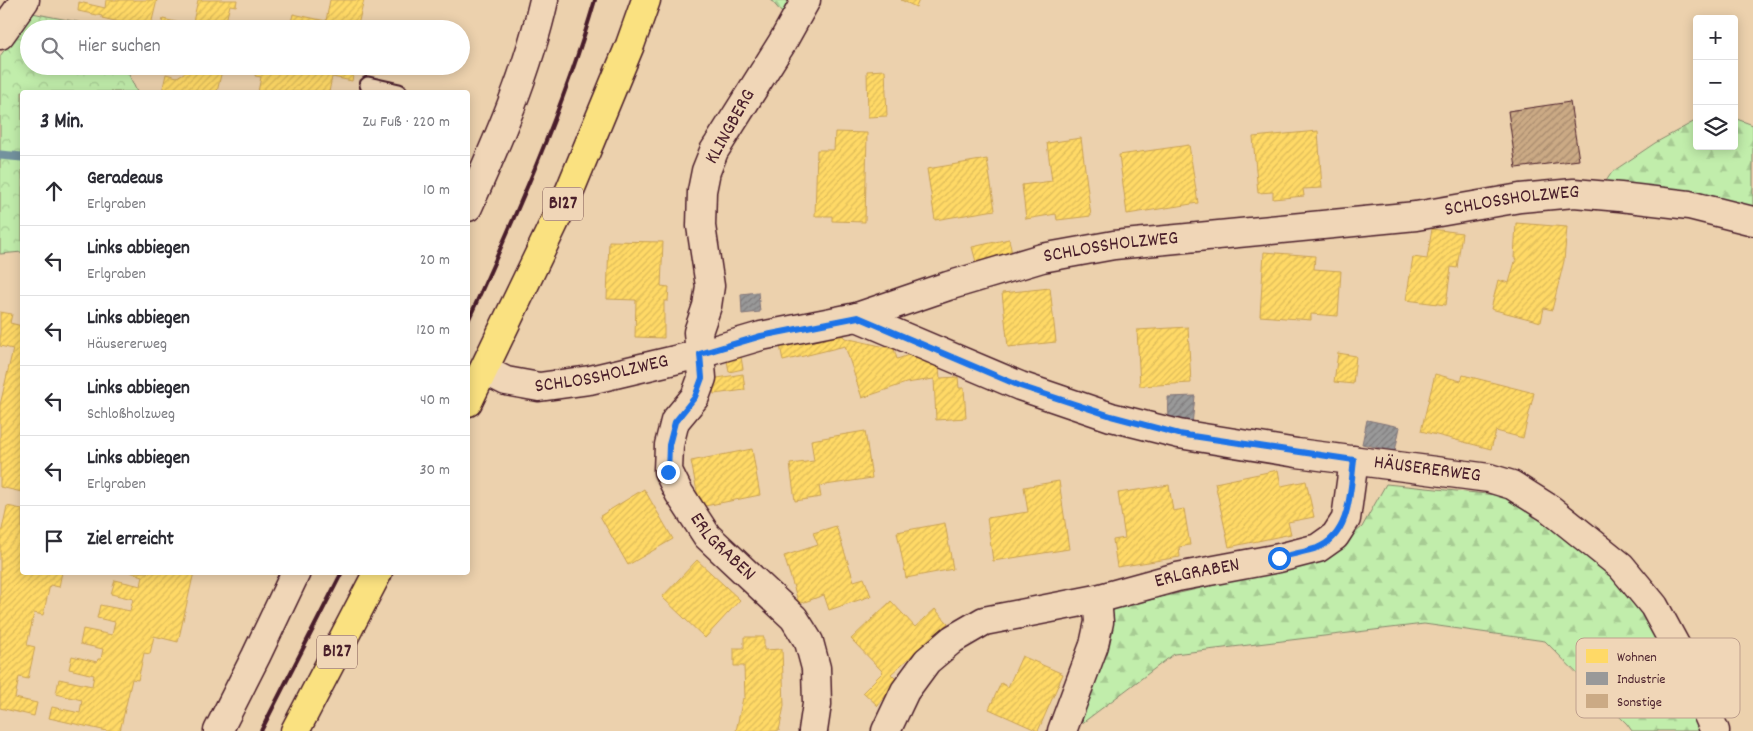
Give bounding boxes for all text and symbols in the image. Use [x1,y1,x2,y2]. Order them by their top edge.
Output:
map controls [1693,15,1738,150]
button: + [1693,15,1738,60]
search box [20,20,470,75]
icon: search [38,34,66,62]
text: Hier suchen [78,34,161,61]
button: − [1693,60,1738,105]
street label: KLINGBERG [699,84,763,170]
button: layers [1693,105,1738,150]
text: 3 Min. [40,108,83,138]
text: Zu Fuß · 220 m [362,111,450,134]
text: Geradeaus [87,166,163,193]
icon: ahead [40,177,68,205]
text: 10 m [423,179,450,202]
street label: SCHLOSSHOLZWEG [1442,179,1580,225]
road number: B127 [543,188,583,220]
text: Erlgraben [87,193,146,216]
street label: SCHLOSSHOLZWEG [1041,225,1179,271]
text: Links abbiegen [87,236,190,263]
icon: left [40,247,68,275]
text: 20 m [420,249,450,272]
text: Erlgraben [87,263,146,286]
text: Links abbiegen [87,306,190,333]
icon: left [40,317,68,345]
text: 120 m [416,319,450,342]
text: Häusererweg [87,333,167,356]
street label: SCHLOSSHOLZWEG [533,348,671,401]
text: Links abbiegen [87,376,190,403]
icon: left [40,387,68,415]
text: 40 m [420,389,450,412]
text: Schloßholzweg [87,403,175,426]
text: Links abbiegen [87,446,190,473]
street label: HÄUSERERWEG [1372,449,1482,491]
icon: left [40,457,68,485]
text: 30 m [420,459,450,482]
route end [657,461,680,484]
text: Erlgraben [87,473,146,496]
street label: ERLGRABEN [682,508,761,588]
icon: arrive [40,527,68,555]
text: Ziel erreicht [87,527,174,554]
route start [1268,547,1291,570]
street label: ERLGRABEN [1151,552,1242,596]
road number: B127 [317,636,357,669]
legend [1576,638,1740,718]
text: Wohnen [1617,648,1657,668]
text: Industrie [1617,670,1665,690]
text: Sonstige [1617,693,1662,713]

